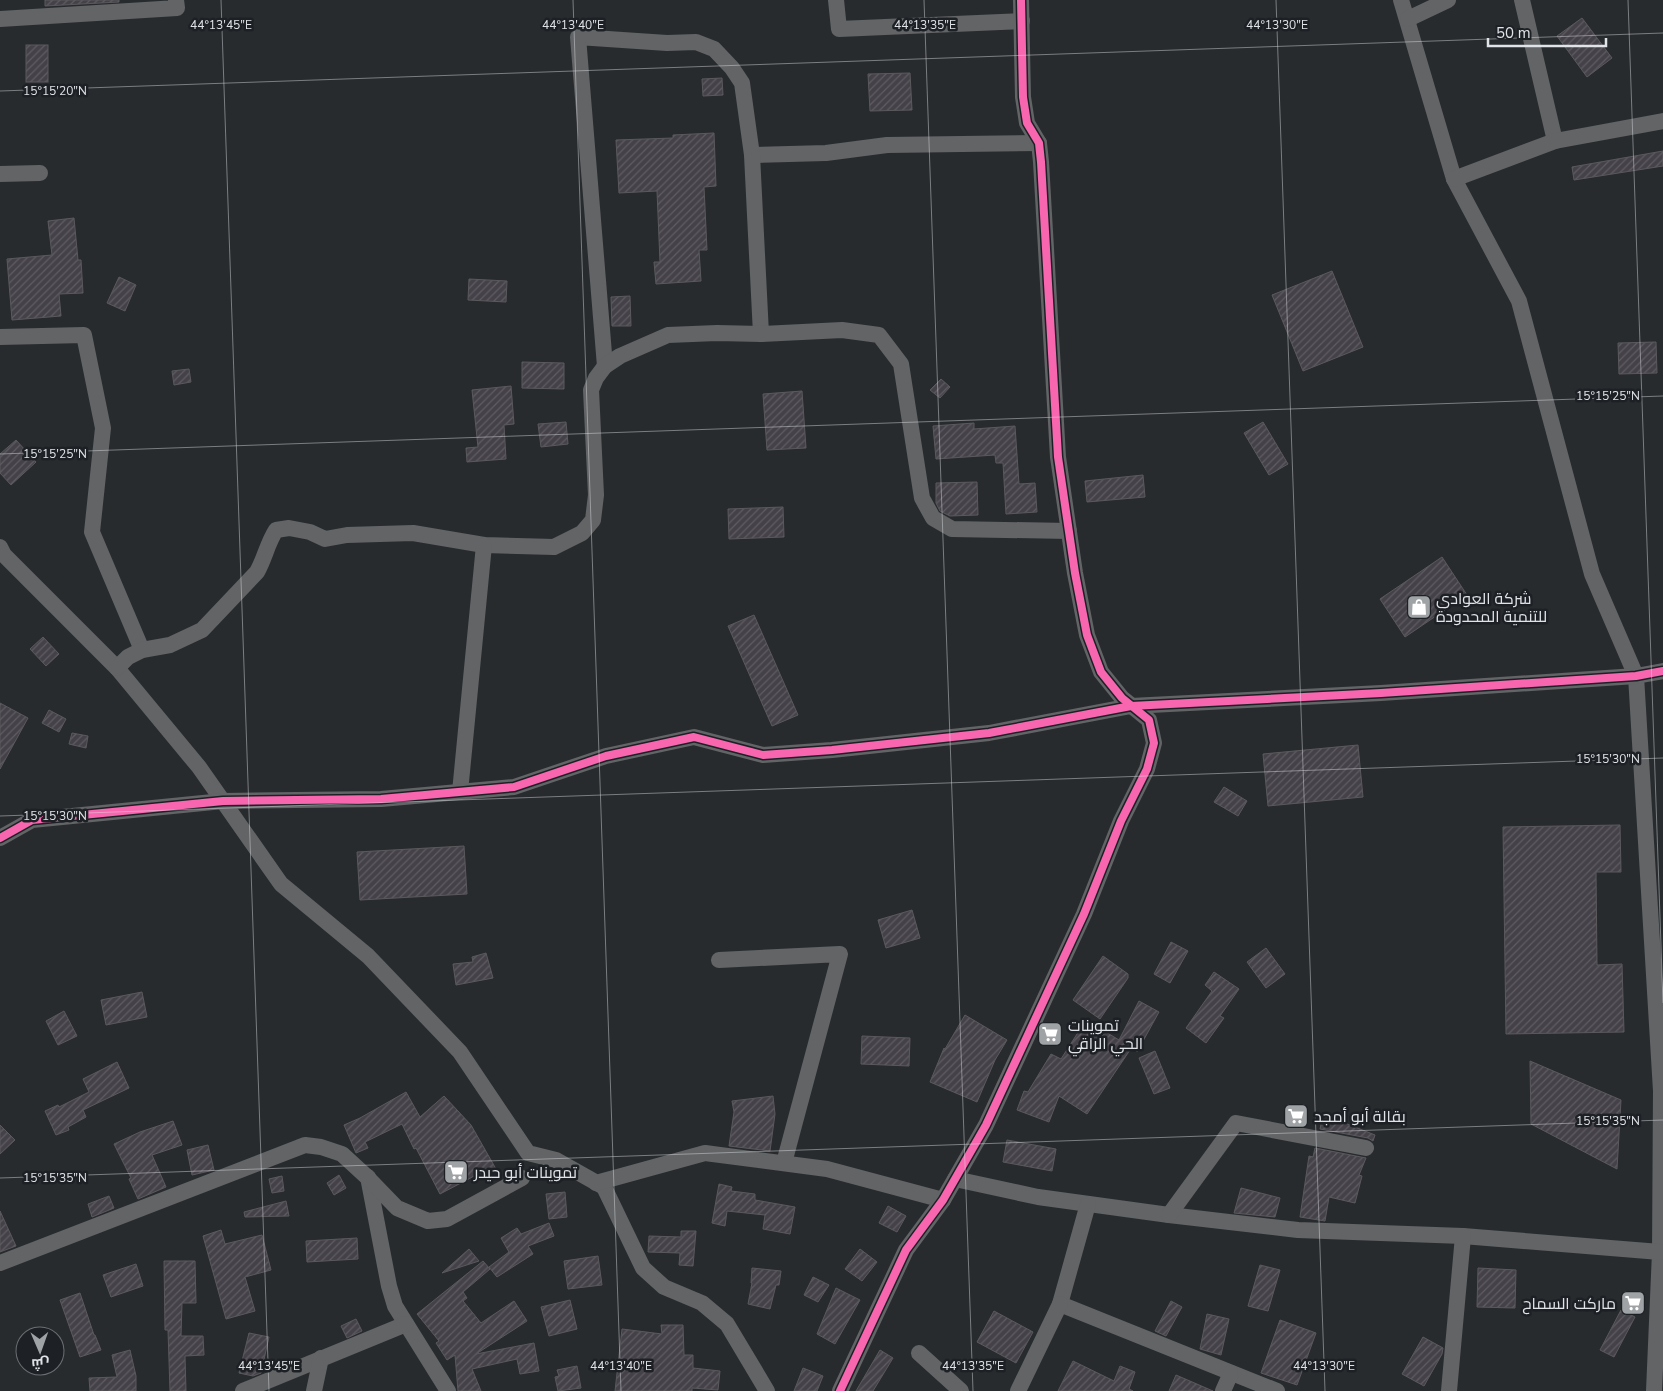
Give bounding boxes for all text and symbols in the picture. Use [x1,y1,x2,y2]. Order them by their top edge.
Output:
scale bar [1488,15,1606,47]
text: 44°13'45"E [190,17,252,33]
text: 44°13'40"E [542,17,604,33]
text: 44°13'35"E [894,17,956,33]
text: 44°13'30"E [1246,17,1308,33]
text: 50 m [1496,23,1531,43]
text: 15°15'20"N [23,83,87,99]
text: 15°15'25"N [1576,388,1640,404]
text: 15°15'25"N [23,446,87,462]
place label: شركة العوادي للتنمية المحدودة [1436,588,1547,628]
shop icon: شركة العوادي للتنمية المحدودة [1406,594,1432,620]
text: 15°15'30"N [1576,751,1640,767]
text: 15°15'30"N [23,808,87,824]
place label: تموينات الحي الراقي [1068,1015,1143,1057]
supermarket icon: تموينات الحي الراقي [1037,1021,1063,1047]
supermarket icon: بقالة أبو أمجد [1283,1103,1309,1129]
place label: بقالة أبو أمجد [1314,1106,1406,1128]
text: 15°15'35"N [1576,1113,1640,1129]
supermarket icon: تموينات أبو حيدر [443,1159,469,1185]
place label: تموينات أبو حيدر [473,1162,578,1184]
text: 15°15'35"N [23,1170,87,1186]
supermarket icon: ماركت السماح [1620,1290,1646,1316]
place label: ماركت السماح [1522,1293,1616,1315]
north arrow [15,1326,65,1376]
text: ش [31,1354,50,1373]
text: 44°13'45"E [238,1358,300,1374]
text: 44°13'40"E [590,1358,652,1374]
text: 44°13'35"E [942,1358,1004,1374]
text: 44°13'30"E [1293,1358,1355,1374]

